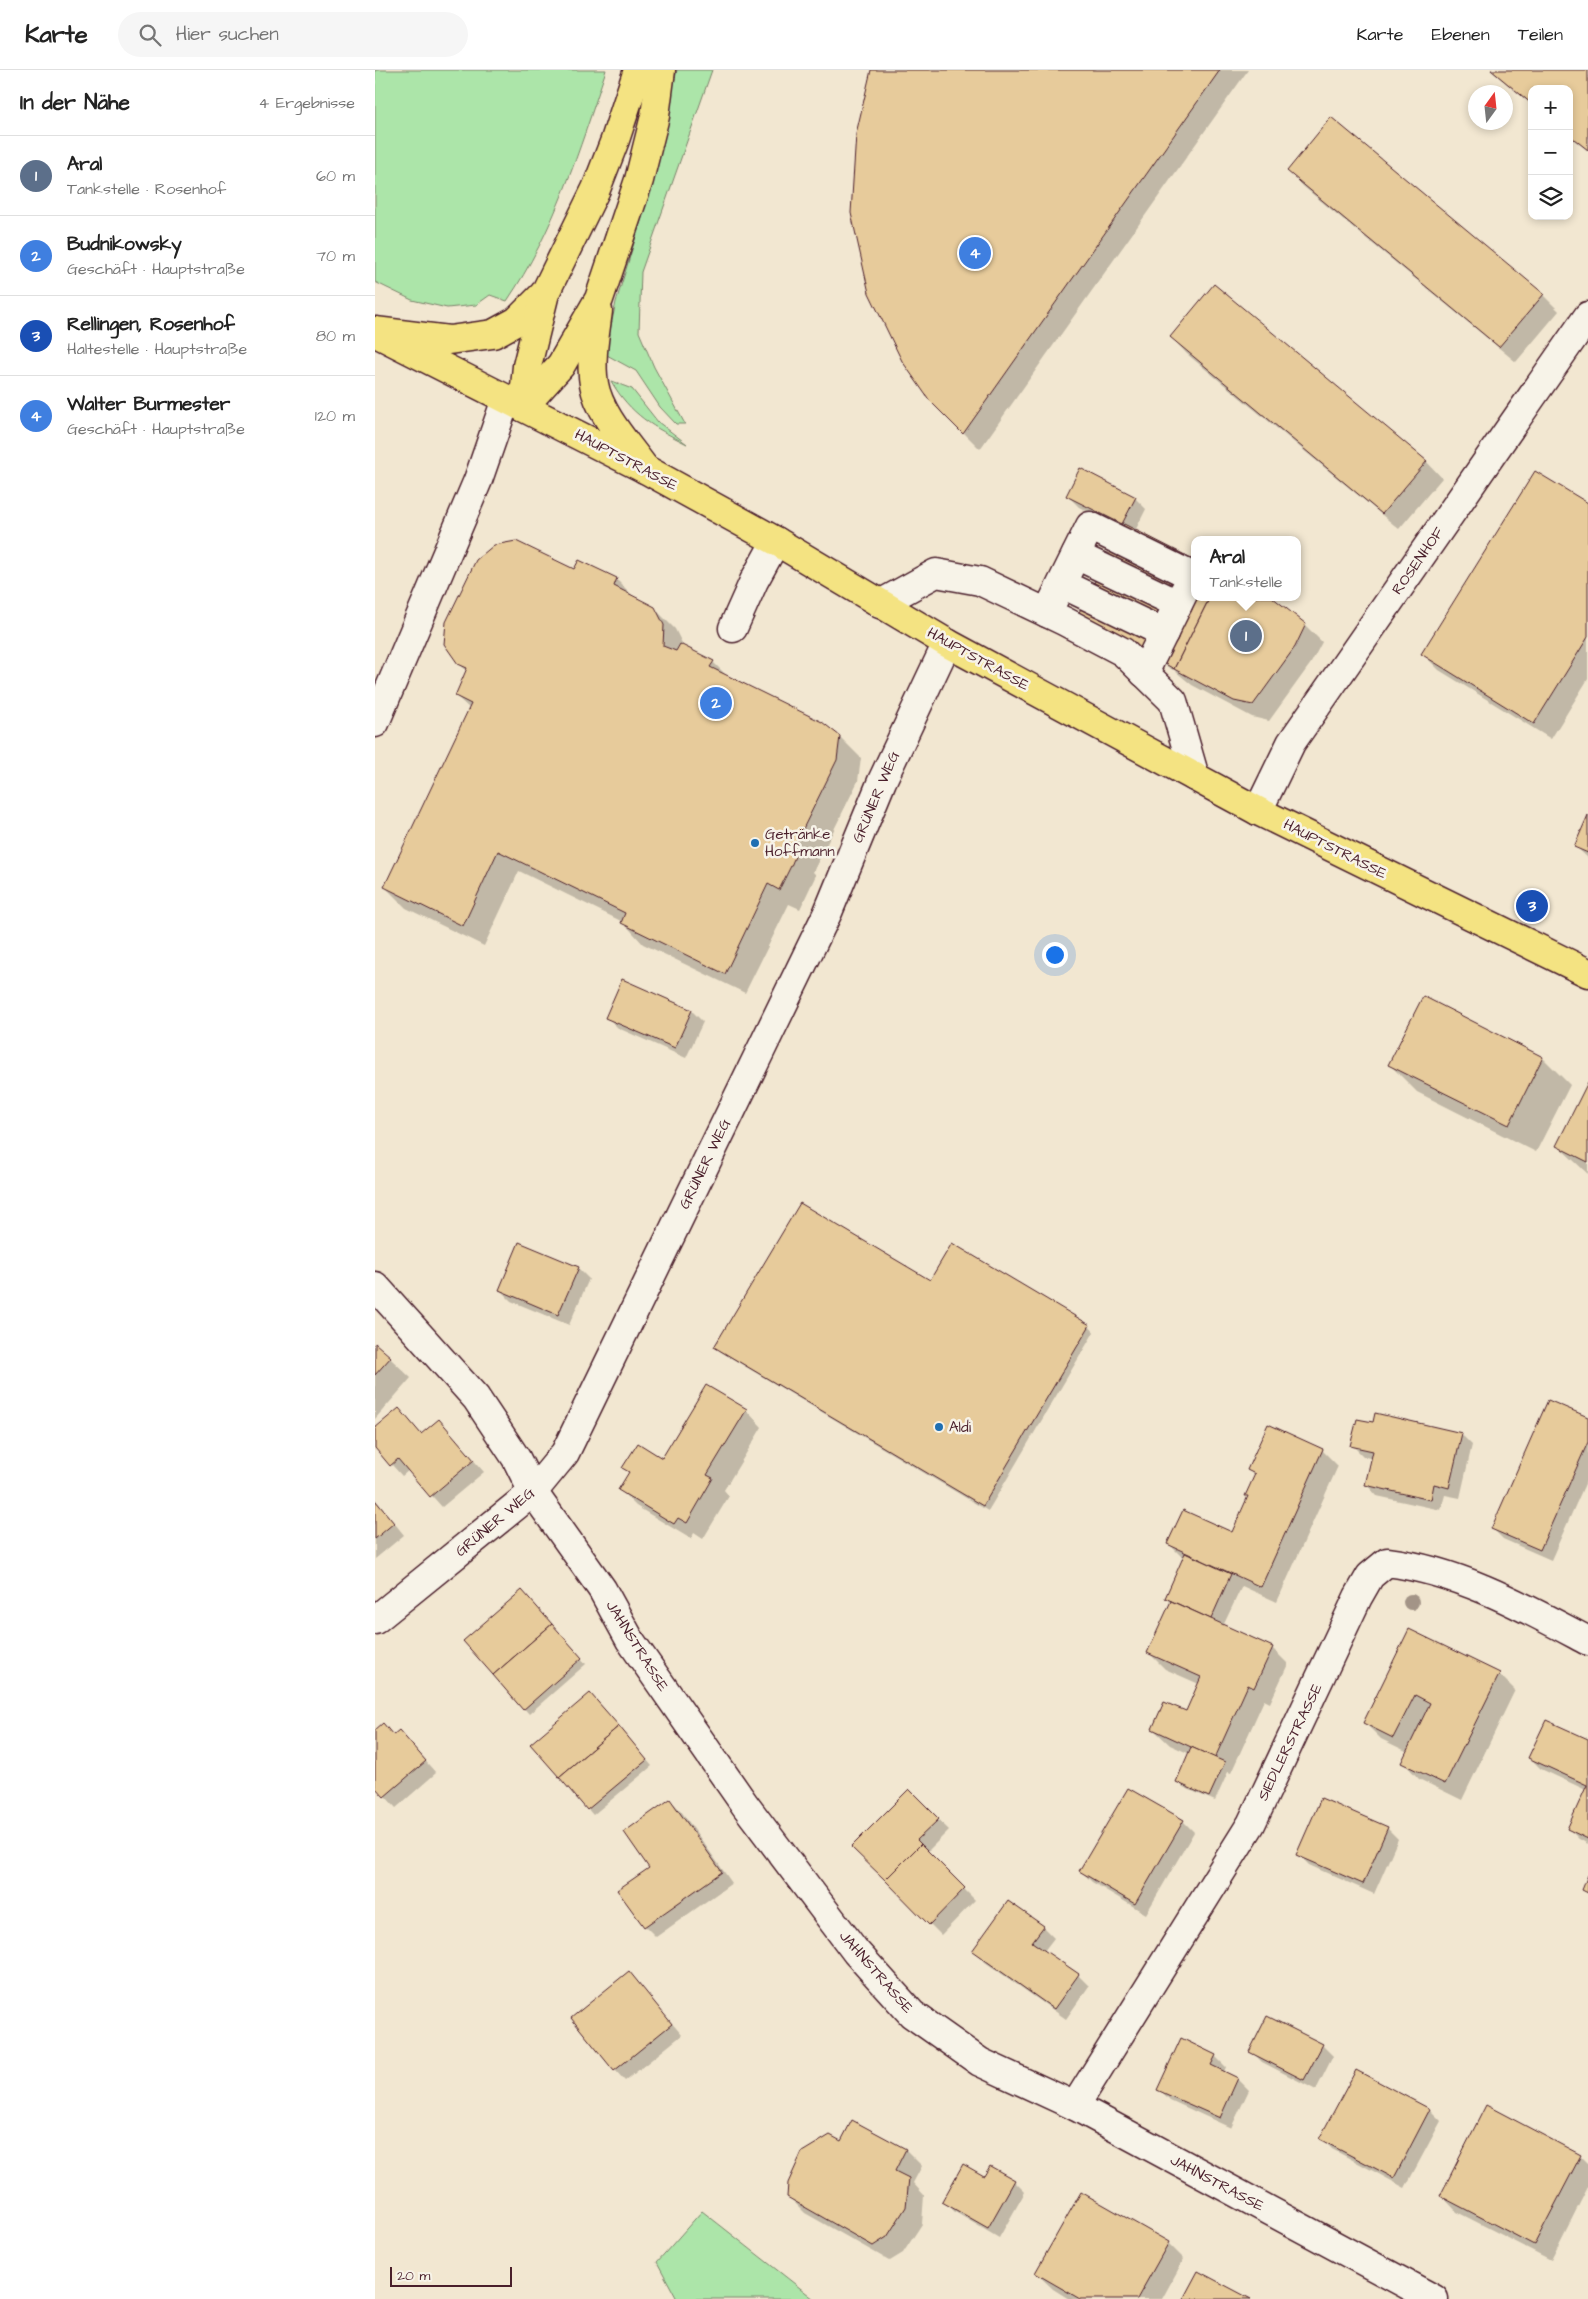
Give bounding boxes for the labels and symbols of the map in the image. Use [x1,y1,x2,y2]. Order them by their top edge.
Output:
north arrow [1468,85,1513,130]
pin: 4 [959,234,991,272]
street label: HAUPTSTRASSE [571,424,681,496]
street label: ROSENHOF [1387,522,1449,599]
pin: 1 [1230,617,1262,655]
street label: HAUPTSTRASSE [923,622,1033,696]
pin: 2 [700,684,732,722]
street label: GRÜNER WEG [847,747,905,846]
street label: HAUPTSTRASSE [1280,814,1390,884]
place label: Getränke Hoffmann [765,824,835,862]
marker: Getränke Hoffmann [749,837,761,849]
pin: 3 [1516,887,1548,925]
your location [1042,942,1068,968]
street label: GRÜNER WEG [674,1115,736,1213]
place label: Aldi [949,1417,972,1438]
marker: Aldi [933,1421,945,1433]
street label: GRÜNER WEG [451,1482,540,1561]
street label: JAHNSTRASSE [601,1597,673,1696]
street label: SIEDLERSTRASSE [1253,1680,1328,1804]
street label: JAHNSTRASSE [834,1926,918,2018]
street label: JAHNSTRASSE [1166,2149,1268,2217]
scale bar [390,2264,513,2287]

